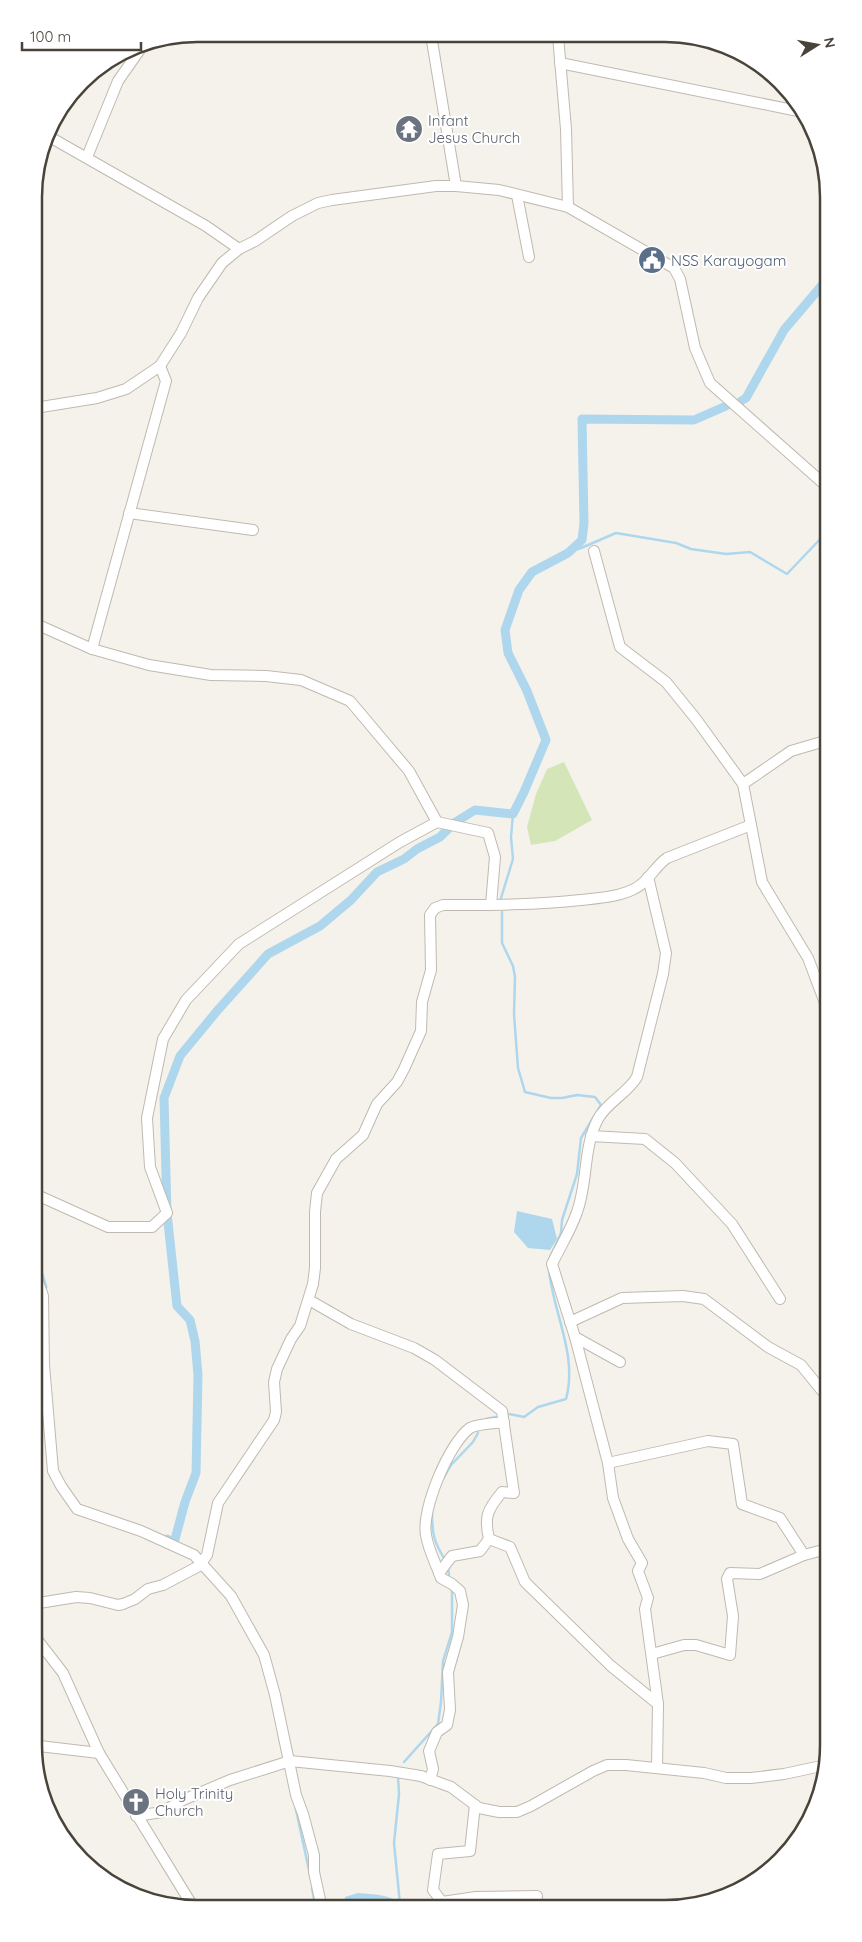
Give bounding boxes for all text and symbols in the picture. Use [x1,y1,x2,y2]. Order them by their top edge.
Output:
scale bar [22,20,141,52]
north arrow [792,20,842,70]
text: 100 m [30,27,71,46]
text: N [820,36,840,49]
place label: Infant Jesus Church [428,111,520,147]
temple icon: Infant Jesus Church [394,114,424,144]
public building icon: NSS Karayogam [637,245,667,275]
place label: NSS Karayogam [671,251,786,270]
place label: Holy Trinity Church [155,1784,233,1820]
church icon: Holy Trinity Church [121,1787,151,1817]

